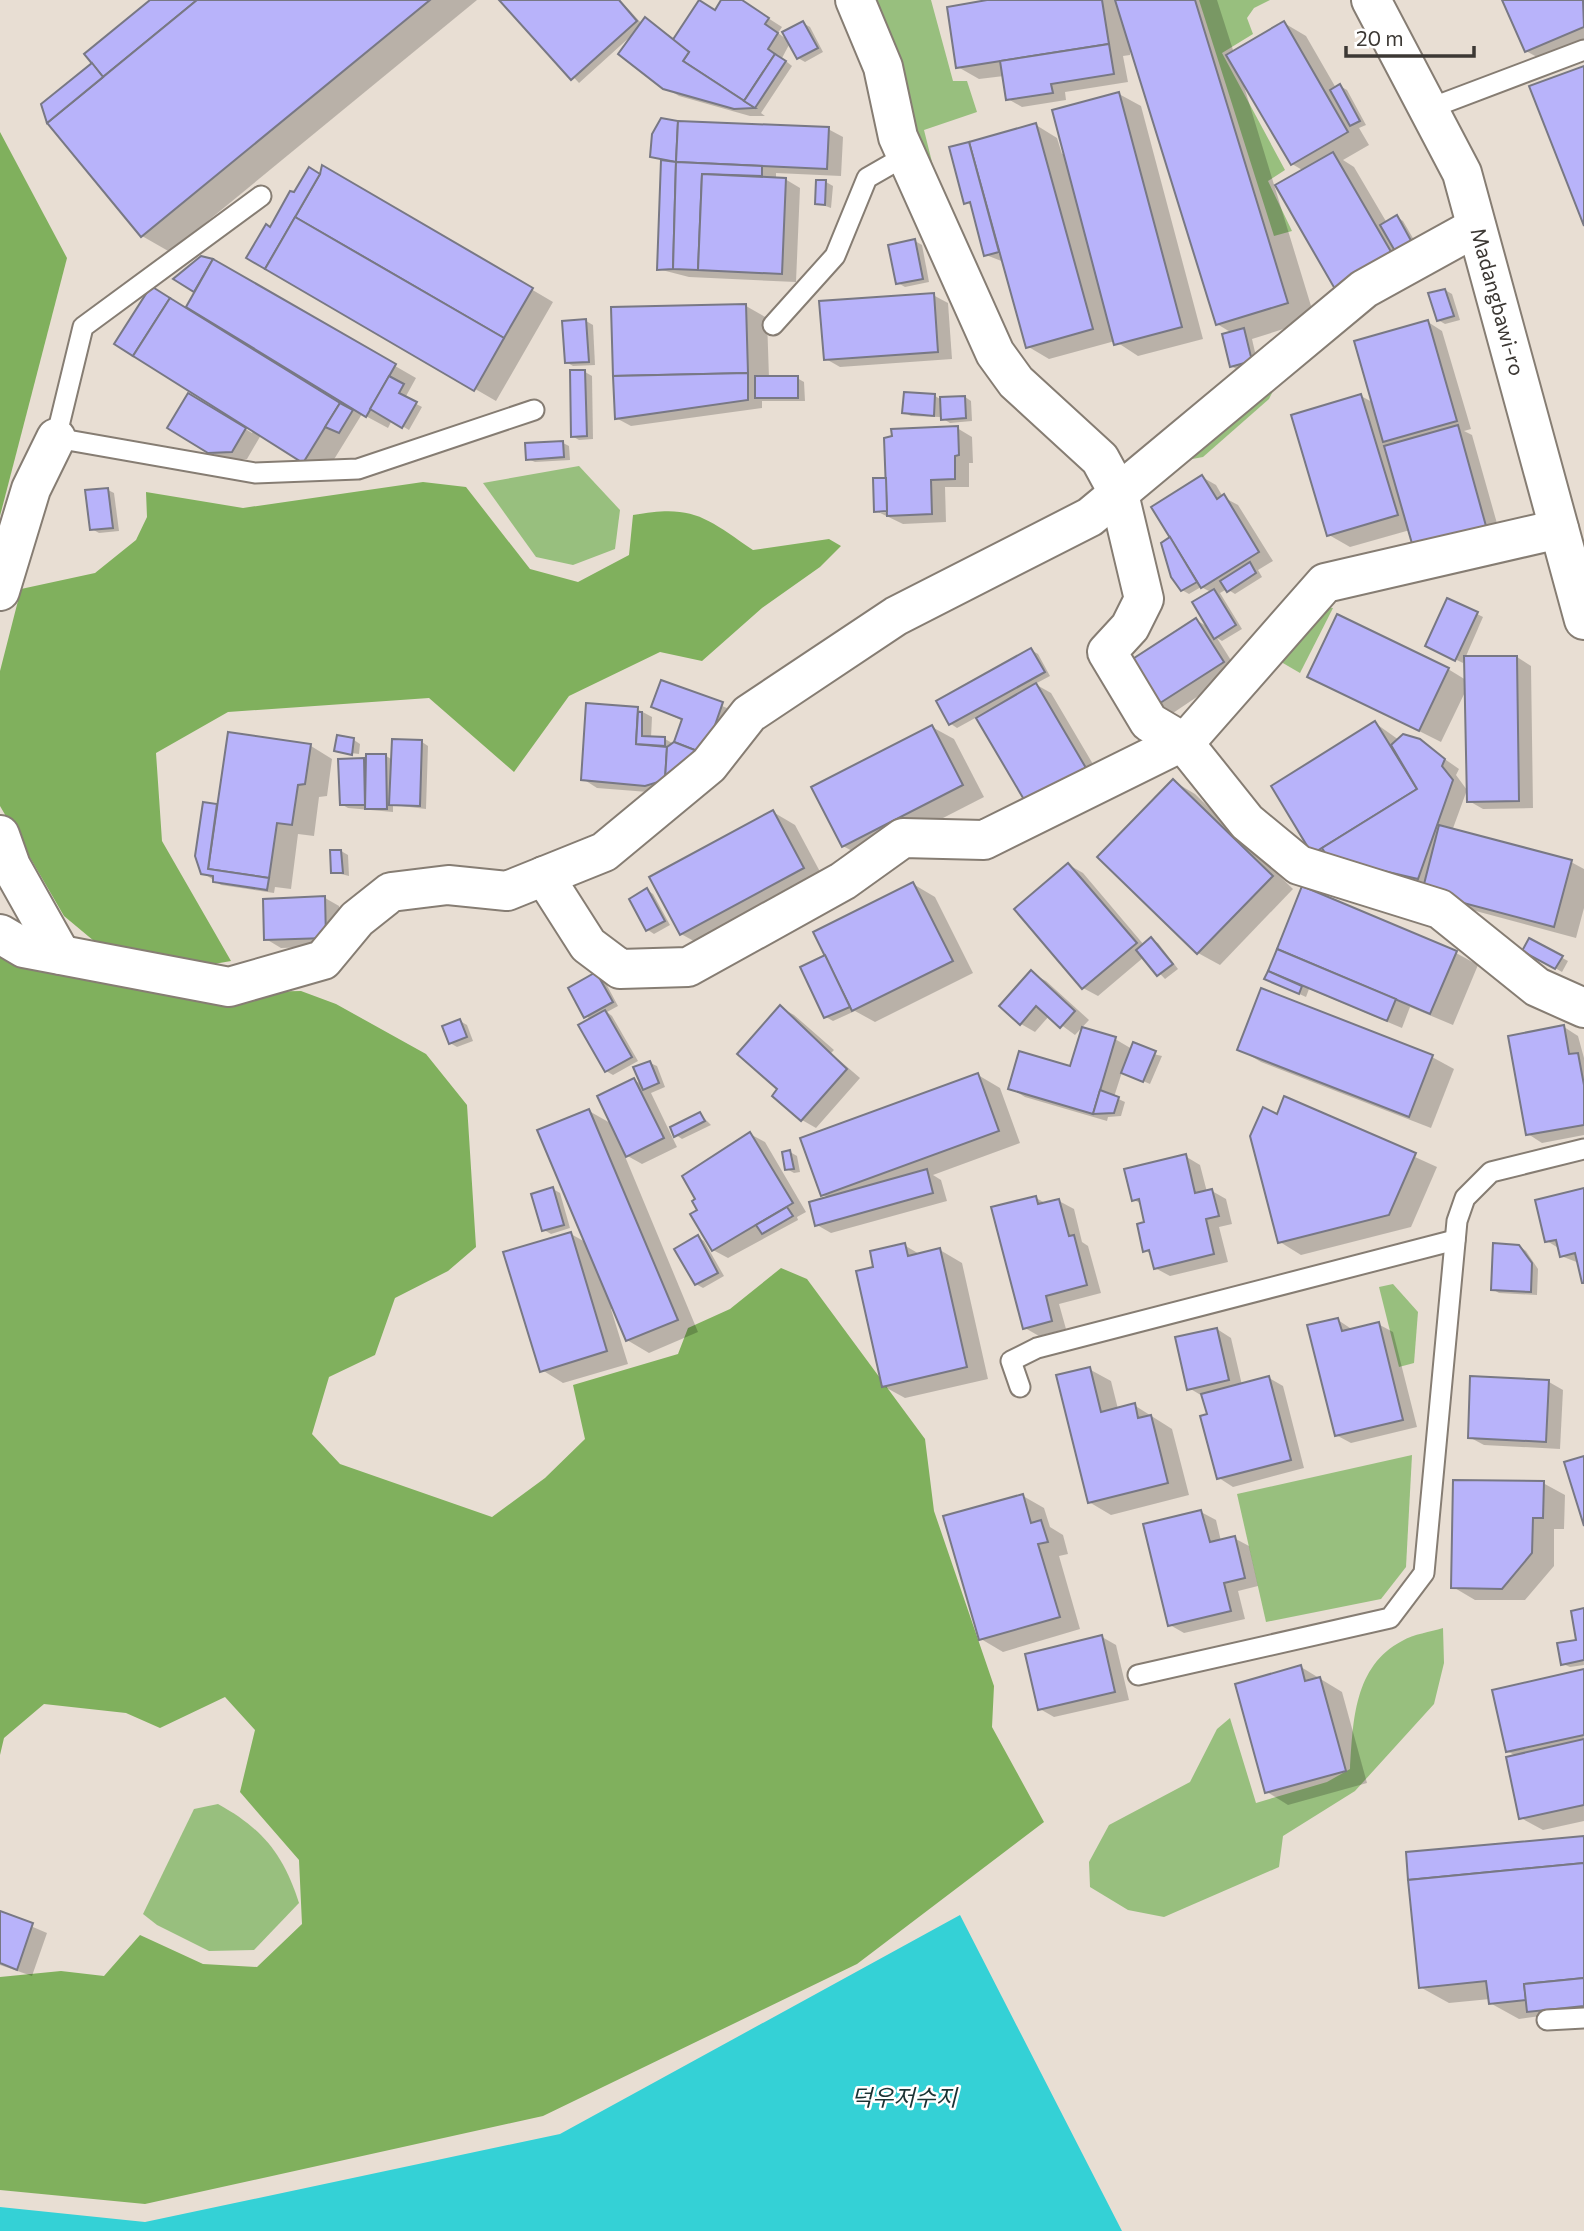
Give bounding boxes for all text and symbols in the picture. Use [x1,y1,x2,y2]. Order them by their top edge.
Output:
scale bar [1346,14,1474,58]
text: 20 m [1356,25,1404,50]
street label: Madangbawi-ro [1466,225,1531,378]
water label: 덕우저수지 [851,2083,959,2111]

